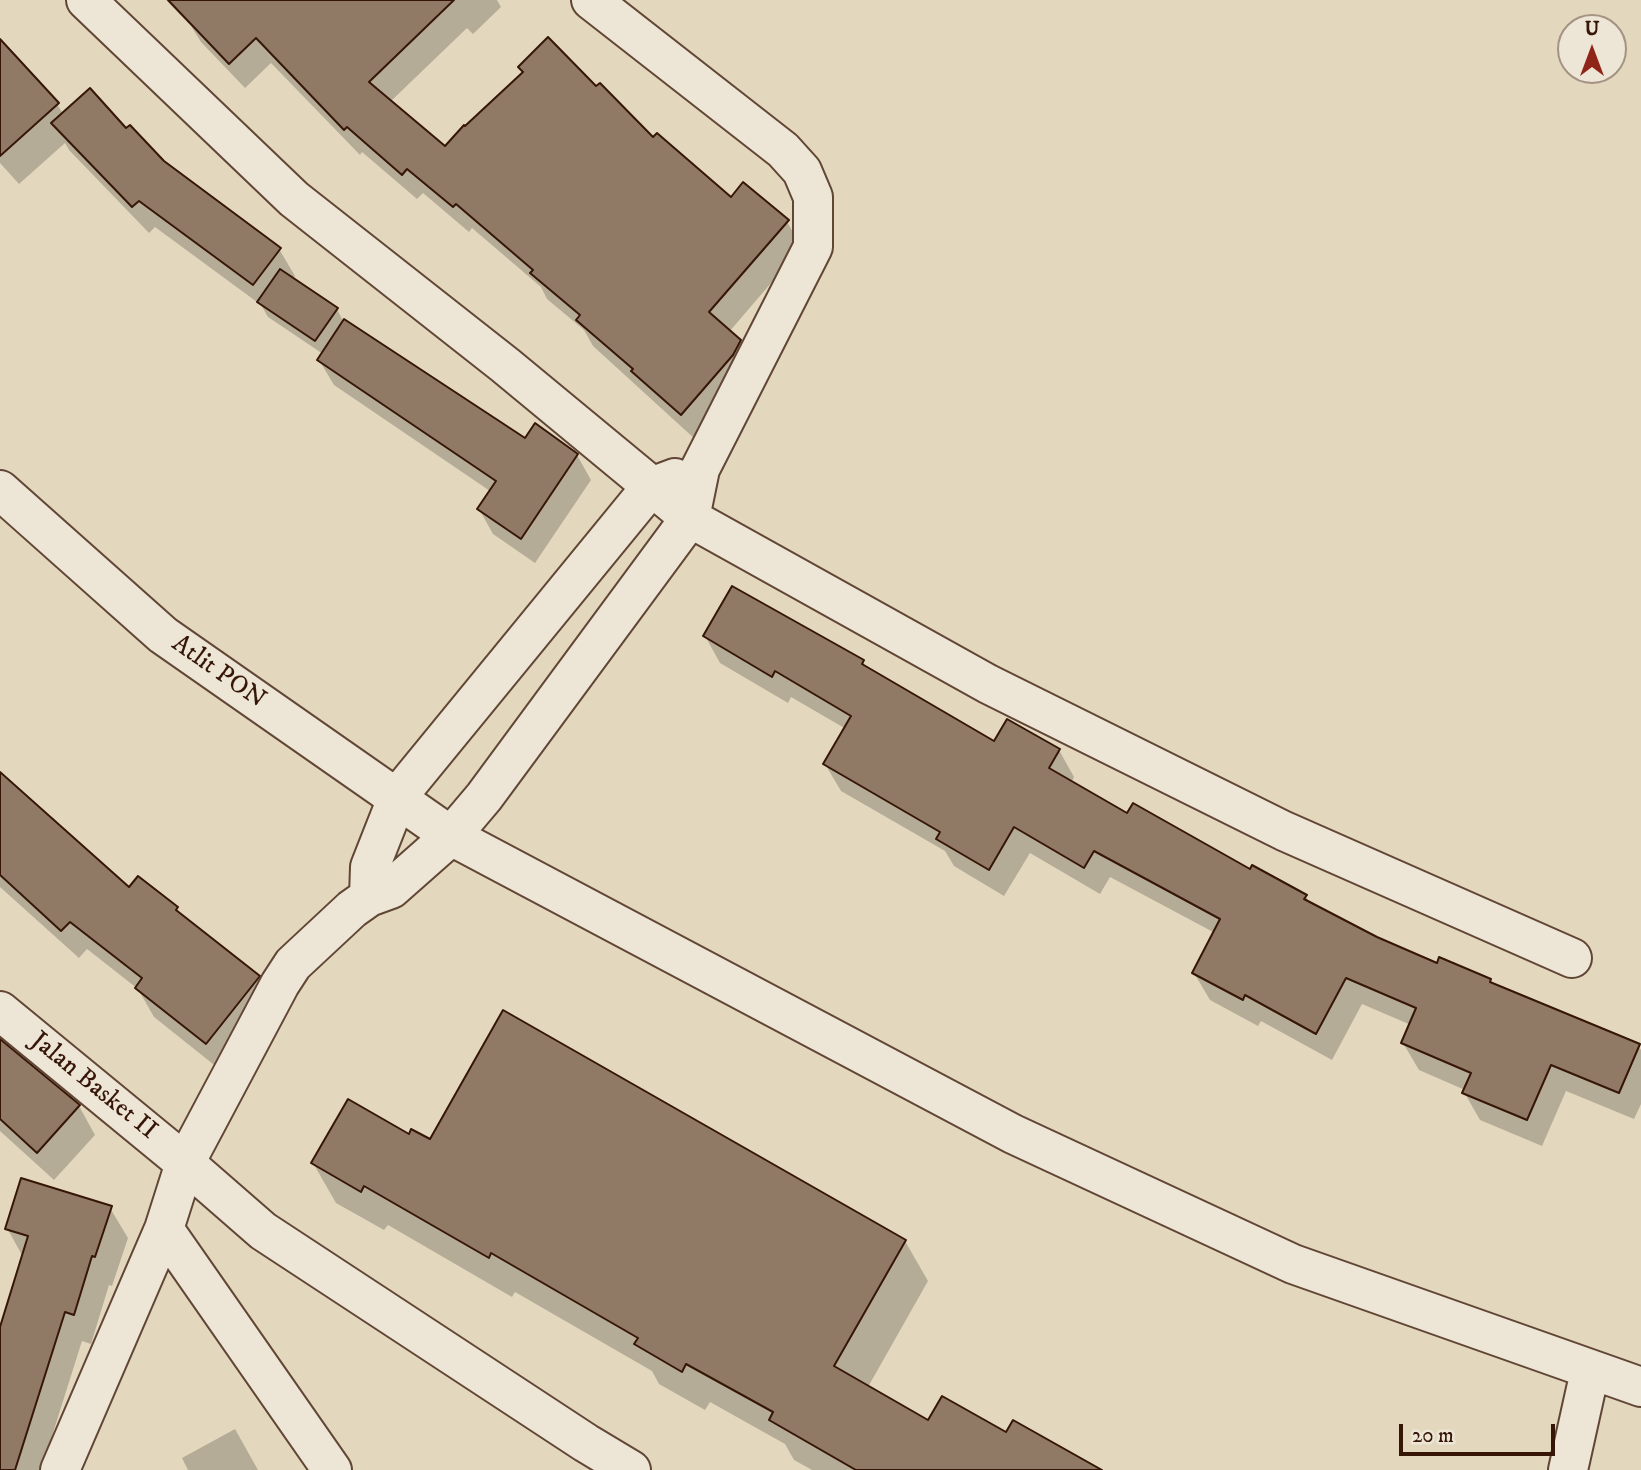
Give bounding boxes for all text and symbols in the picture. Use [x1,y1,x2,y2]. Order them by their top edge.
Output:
north arrow [1557,14,1627,84]
text: U [1585,18,1599,41]
street label: Atlit PON [165,629,271,717]
street label: Jalan Basket II [23,1026,163,1148]
scale bar [1403,1410,1559,1454]
text: 20 m [1412,1423,1454,1449]

